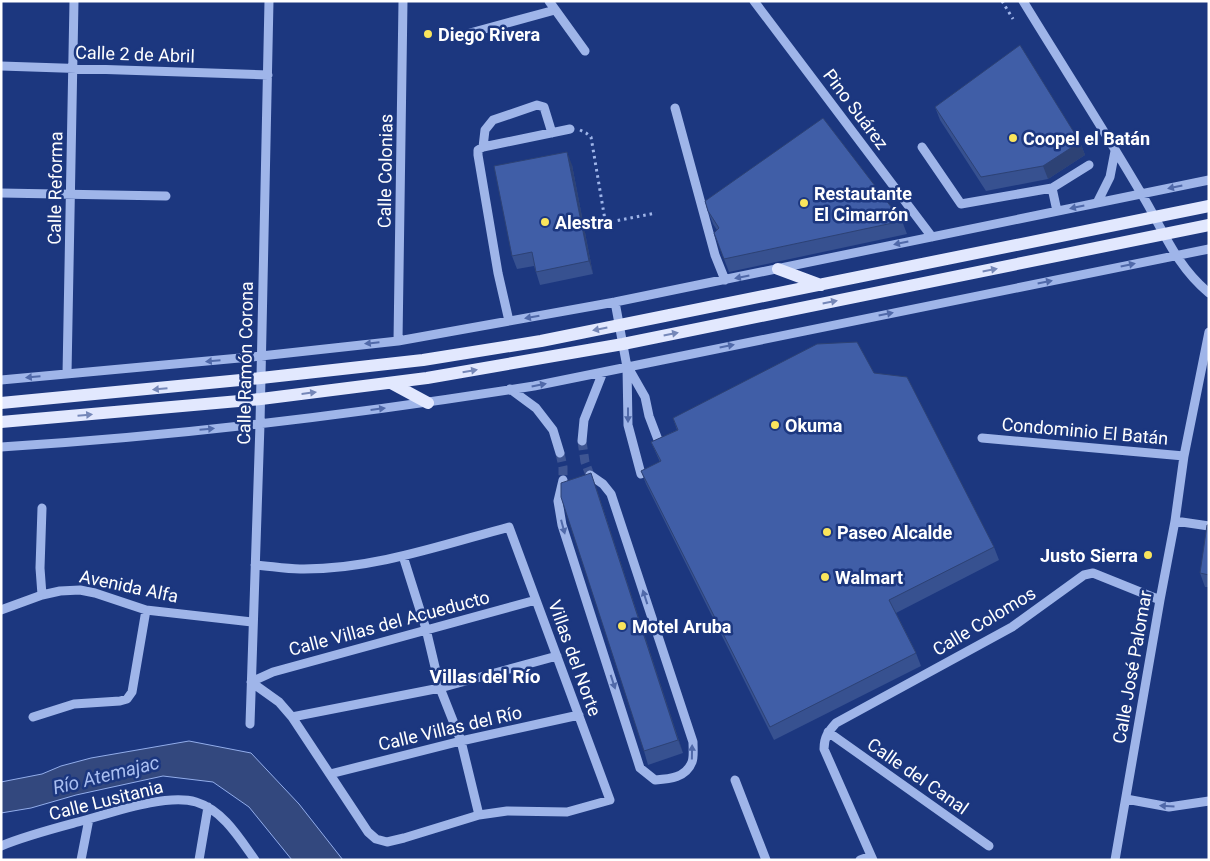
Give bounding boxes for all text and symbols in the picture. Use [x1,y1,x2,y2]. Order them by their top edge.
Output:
place label: Diego Rivera [438,24,540,45]
marker: Diego Rivera [422,28,434,40]
street label: Calle 2 de Abril [75,41,195,67]
street label: Pino Suárez [819,65,893,153]
street label: Calle Colonias [374,114,396,228]
place label: Coopel el Batán [1023,128,1150,149]
street label: Calle Reforma [44,131,66,245]
marker: Coopel el Batán [1007,132,1019,144]
place label: Restautante El Cimarrón [814,183,912,225]
one-way arrow [1168,183,1183,191]
marker: Restautante El Cimarrón [798,197,810,209]
one-way arrow [1069,203,1084,211]
place label: Alestra [555,212,613,233]
marker: Alestra [539,216,551,228]
one-way arrow [893,239,908,247]
one-way arrow [1121,261,1136,269]
one-way arrow [982,266,997,274]
one-way arrow [733,273,749,281]
one-way arrow [1038,278,1053,286]
street label: Calle Ramón Corona [233,281,257,445]
one-way arrow [823,298,838,306]
one-way arrow [878,310,894,318]
one-way arrow [524,313,540,321]
one-way arrow [591,326,607,334]
one-way arrow [663,330,679,338]
one-way arrow [364,340,380,348]
one-way arrow [719,342,735,350]
one-way arrow [204,357,220,365]
one-way arrow [462,366,478,374]
one-way arrow [25,374,41,382]
one-way arrow [531,380,547,388]
one-way arrow [152,385,168,393]
one-way arrow [301,389,317,397]
one-way arrow [370,405,386,413]
one-way arrow [624,408,632,424]
one-way arrow [77,410,93,418]
street label: Condominio El Batán [1001,413,1169,449]
place label: Okuma [785,415,843,436]
marker: Okuma [769,419,781,431]
one-way arrow [199,425,215,433]
one-way arrow [560,520,568,535]
place label: Paseo Alcalde [837,522,953,543]
marker: Paseo Alcalde [821,526,833,538]
place label: Justo Sierra [1040,545,1138,566]
marker: Justo Sierra [1142,549,1154,561]
street label: Avenida Alfa [78,565,180,607]
place label: Walmart [835,567,903,588]
marker: Walmart [819,571,831,583]
street label: Calle Colomos [929,582,1039,660]
street label: Calle Villas del Acueducto [286,586,492,660]
street label: Calle José Palomar [1108,589,1156,745]
one-way arrow [641,590,648,605]
street label: Villas del Norte [544,597,606,719]
place label: Motel Aruba [632,616,732,637]
marker: Motel Aruba [616,620,628,632]
district label: Villas del Río [430,665,541,688]
one-way arrow [610,675,617,690]
street label: Calle Villas del Río [376,701,524,755]
street label: Calle del Canal [863,733,973,819]
one-way arrow [689,744,697,760]
water label: Río Atemajac [50,751,162,799]
street label: Calle Lusitania [47,776,165,824]
one-way arrow [1159,801,1175,809]

